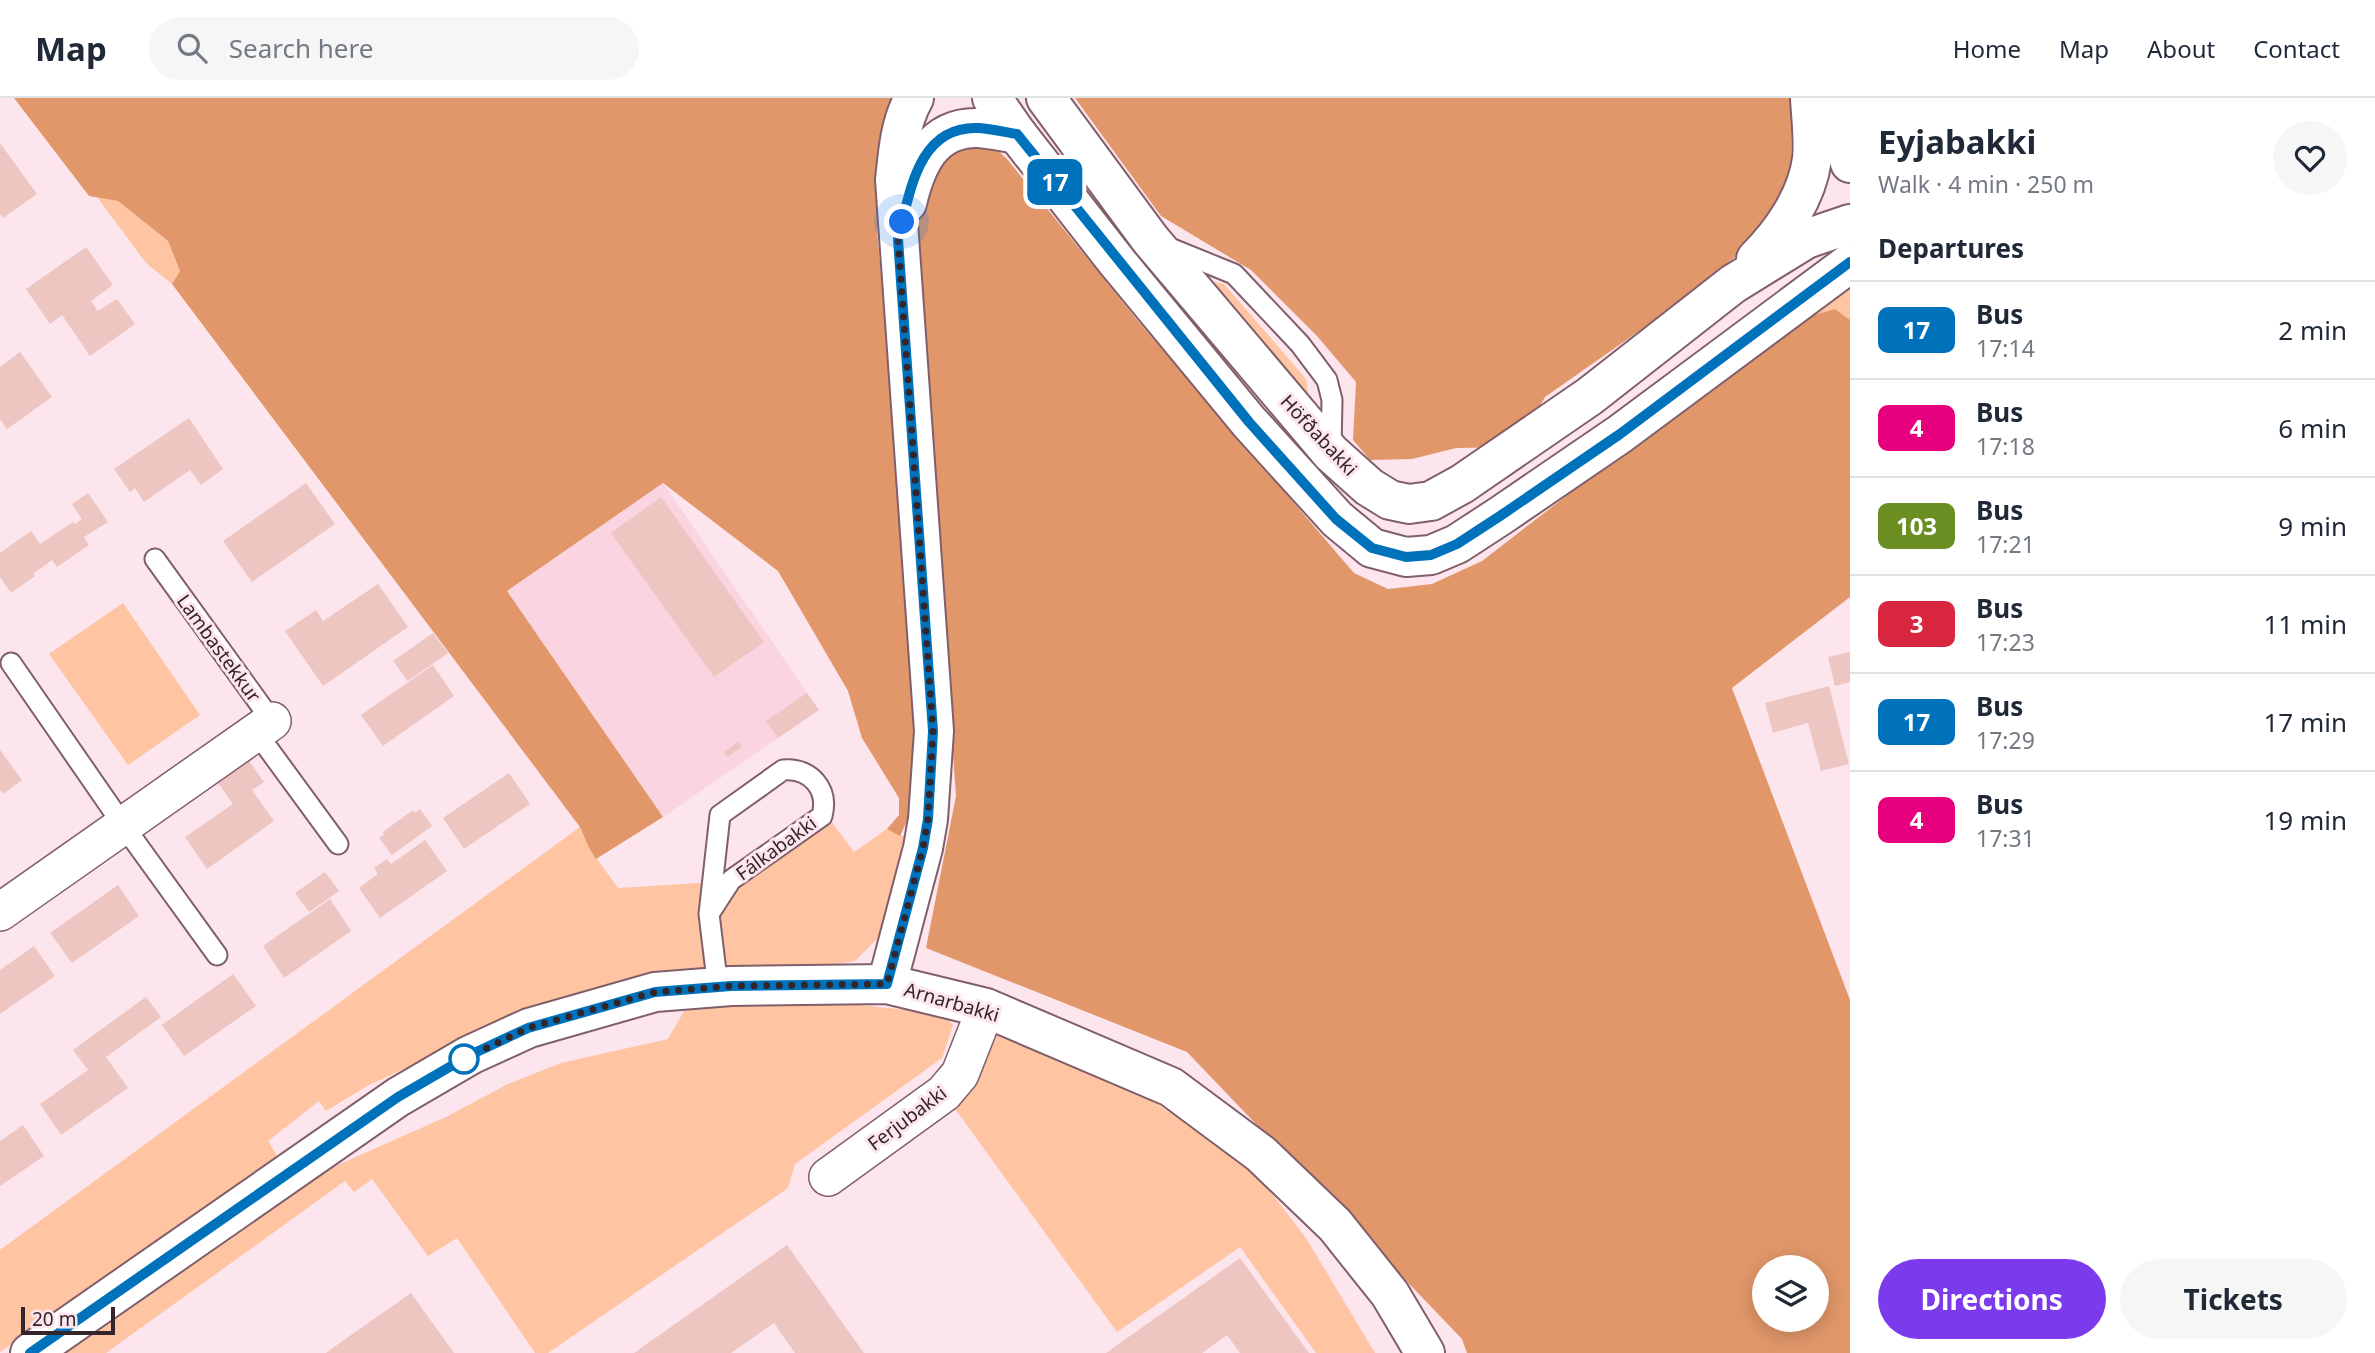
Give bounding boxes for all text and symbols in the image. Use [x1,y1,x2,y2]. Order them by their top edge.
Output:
search box [149,17,639,80]
text: Map [35,26,107,71]
icon: search [173,29,211,67]
text: Search here [229,30,373,66]
text: Home [1953,32,2021,65]
text: Map [2059,32,2109,65]
text: About [2147,32,2215,65]
text: Contact [2253,32,2340,65]
text: Eyjabakki [1878,119,2036,164]
button: heart [2273,121,2347,195]
line badge: 17 [1024,159,1086,205]
text: 17 [1041,165,1069,198]
text: Walk · 4 min · 250 m [1878,168,2094,200]
your location [884,204,919,239]
text: Departures [1878,230,2024,266]
text: Bus [1976,296,2023,332]
text: 2 min [2278,312,2347,348]
text: 17 [1903,313,1930,346]
text: 17:14 [1976,332,2035,364]
street label: Höfðabakki [1275,389,1363,481]
text: Bus [1976,394,2023,430]
text: 6 min [2278,410,2347,446]
text: 4 [1910,411,1923,444]
text: 17:18 [1976,430,2035,462]
text: Bus [1976,492,2023,528]
text: 9 min [2278,508,2347,544]
text: 103 [1896,509,1937,542]
text: 17:21 [1976,528,2035,560]
street label: Lambastekkur [171,589,267,707]
text: Bus [1976,590,2023,626]
text: 11 min [2263,606,2347,642]
text: 3 [1910,607,1923,640]
text: 17:23 [1976,626,2035,658]
text: Bus [1976,688,2023,724]
text: 17 min [2263,704,2347,740]
text: 17 [1903,705,1930,738]
text: 17:29 [1976,724,2035,756]
text: Bus [1976,786,2023,822]
text: 19 min [2263,802,2347,838]
text: 4 [1910,803,1923,836]
street label: Fálkabakki [730,810,822,886]
text: 17:31 [1976,822,2035,854]
street label: Arnarbakki [901,976,1003,1028]
unlabelled marker [449,1044,479,1074]
street label: Ferjubakki [862,1080,952,1156]
map controls [1752,1255,1829,1332]
button: layers [1752,1255,1829,1332]
button: Directions [1878,1259,2106,1339]
button: Tickets [2120,1259,2347,1339]
scale bar [21,1304,116,1336]
text: 20 m [32,1306,76,1332]

